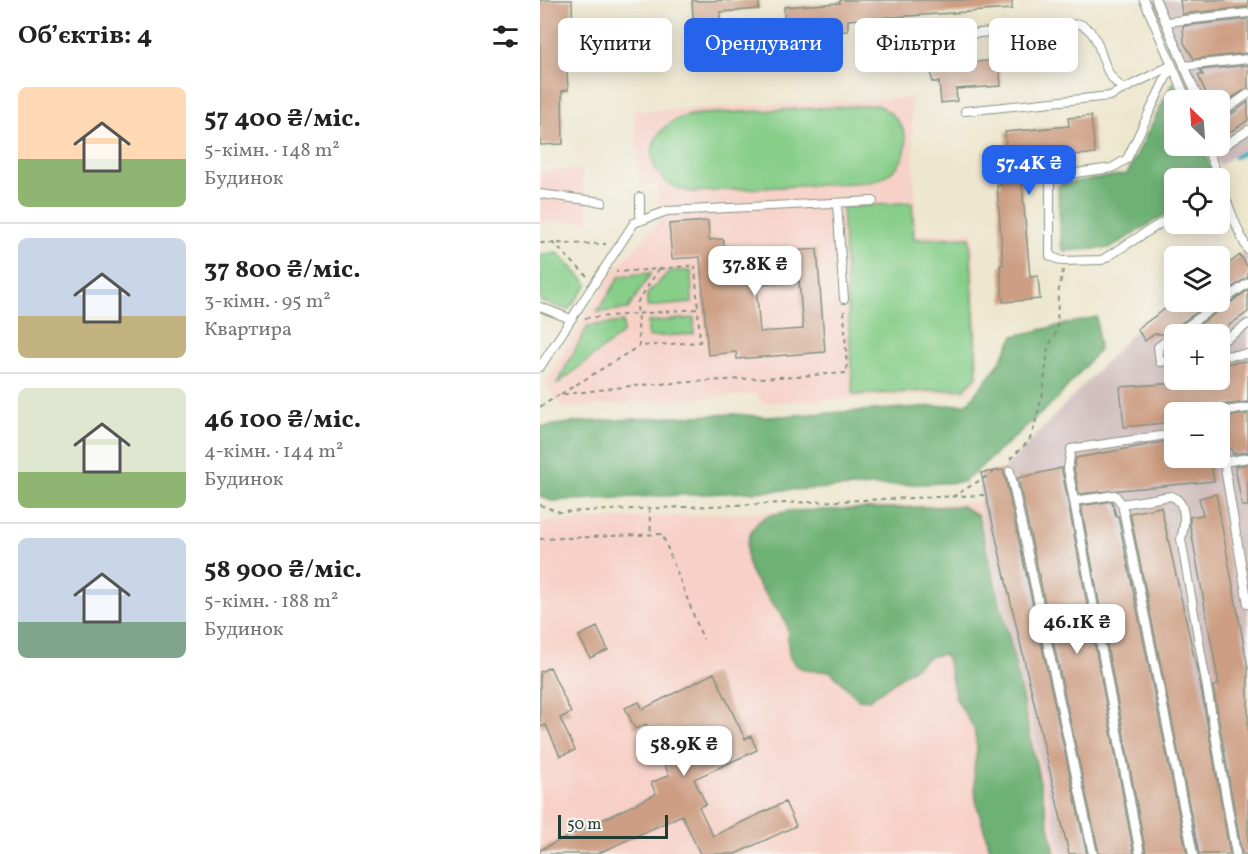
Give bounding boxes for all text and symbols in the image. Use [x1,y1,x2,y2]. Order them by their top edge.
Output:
text: Об’єктів: 4 [18,18,152,54]
chip: Купити [558,18,672,72]
chip: Орендувати [684,18,843,72]
chip: Фільтри [855,18,977,72]
chip: Нове [989,18,1078,72]
icon: filters [489,20,522,53]
north arrow [1164,90,1230,156]
map controls [1164,90,1230,468]
text: 57 400 ₴/міс. [204,101,361,137]
icon: home [66,111,138,183]
text: 5-кімн. · 148 m² [204,137,340,165]
pin: 57.4K ₴ [974,145,1084,196]
text: 57.4K ₴ [996,150,1062,178]
text: Будинок [204,165,284,193]
button: locate [1164,168,1230,234]
pin: 37.8K ₴ [700,246,810,297]
button: layers [1164,246,1230,312]
text: 37.8K ₴ [722,251,788,279]
text: 37 800 ₴/міс. [204,252,361,288]
icon: home [66,262,138,334]
text: 3-кімн. · 95 m² [204,288,331,316]
text: Квартира [204,316,292,344]
button: + [1164,324,1230,390]
text: 46 100 ₴/міс. [204,402,361,438]
button: − [1164,402,1230,468]
icon: home [66,412,138,484]
text: 4-кімн. · 144 m² [204,438,343,466]
text: Будинок [204,466,284,494]
text: 58 900 ₴/міс. [204,552,362,588]
icon: home [66,562,138,634]
text: 5-кімн. · 188 m² [204,588,338,616]
pin: 46.1K ₴ [1022,604,1132,655]
text: 46.1K ₴ [1043,609,1111,637]
text: Будинок [204,616,284,644]
pin: 58.9K ₴ [629,726,739,777]
text: 58.9K ₴ [650,731,718,759]
scale bar [558,812,668,840]
text: 50 m [567,814,601,836]

